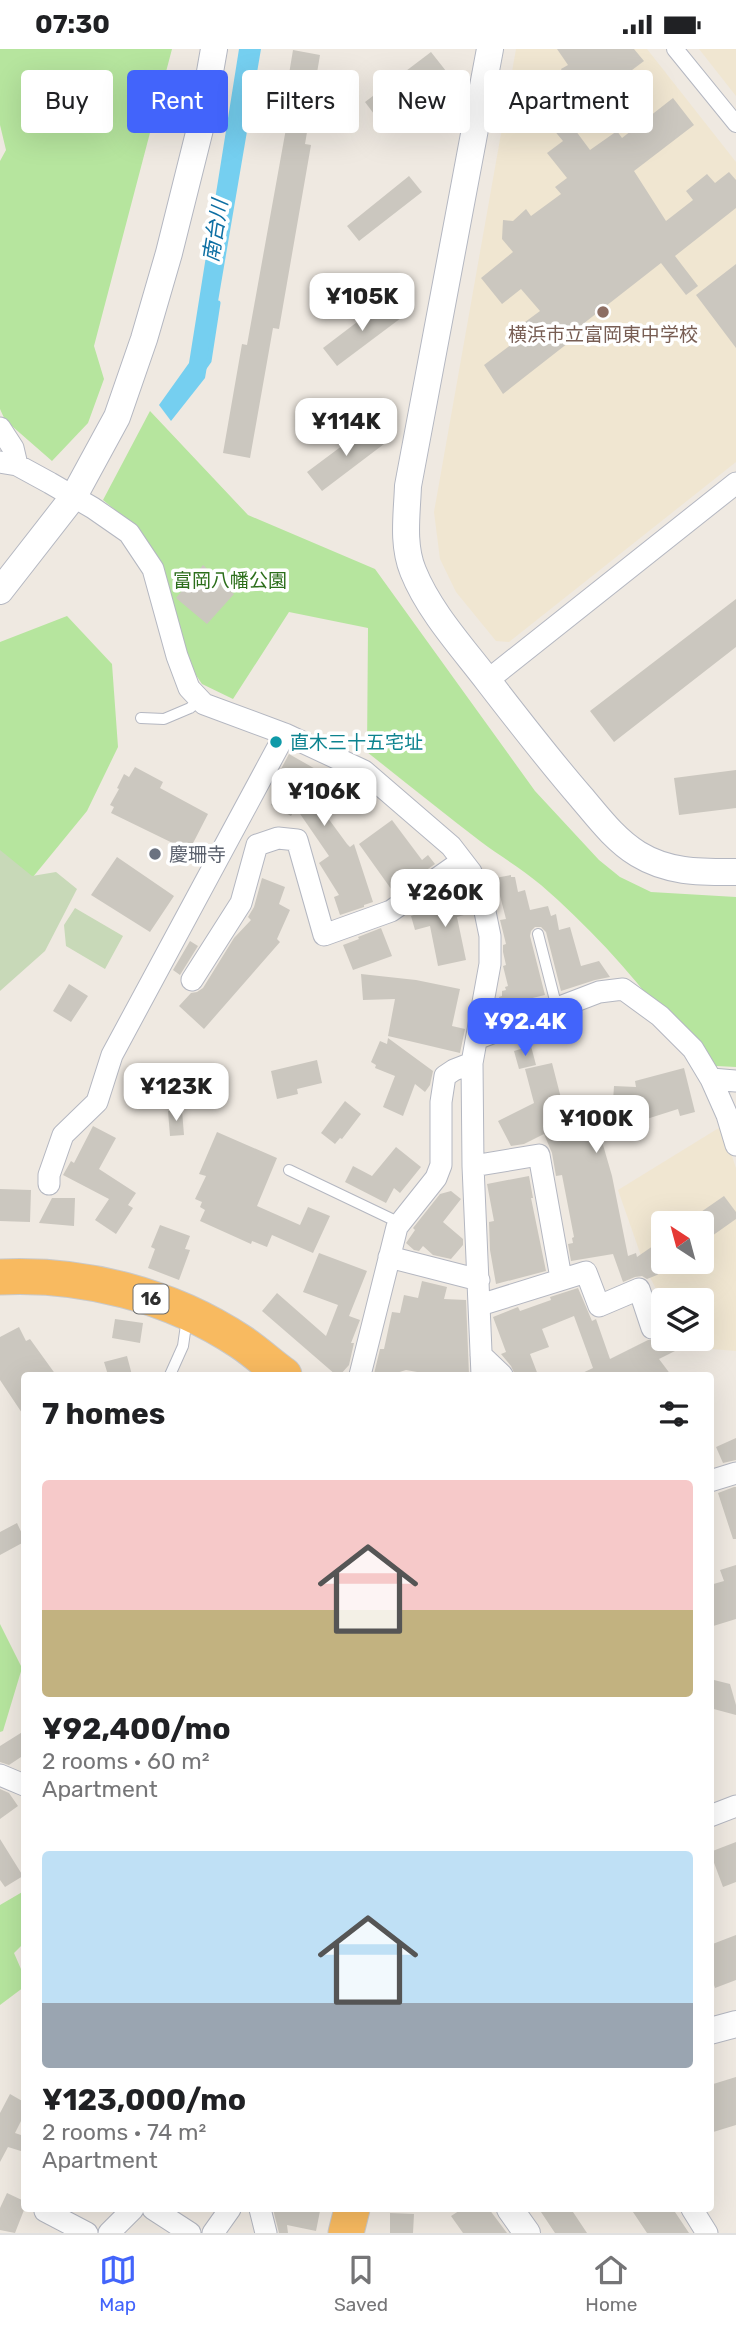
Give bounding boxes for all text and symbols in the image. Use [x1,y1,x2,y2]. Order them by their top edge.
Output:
text: 07:30 [35,9,110,40]
chip: Buy [21,70,113,133]
chip: Rent [127,70,228,133]
chip: Filters [242,70,359,133]
chip: New [373,70,470,133]
chip: Apartment [484,70,653,133]
water label: 南台川 [198,196,233,264]
pin: ¥105K [313,273,411,333]
text: ¥105K [325,282,399,310]
marker: 横浜市立富岡東中学校 [595,304,611,320]
place label: 横浜市立富岡東中学校 [508,323,698,346]
pin: ¥114K [297,399,395,458]
text: ¥114K [311,407,381,435]
park label: 富岡八幡公園 [173,569,287,592]
place label: 直木三十五宅址 [290,731,423,754]
marker: 直木三十五宅址 [268,734,284,750]
pin: ¥106K [275,769,373,828]
text: ¥106K [287,777,361,805]
place label: 慶珊寺 [169,843,226,866]
marker: 慶珊寺 [147,846,163,862]
pin: ¥260K [396,869,494,929]
text: ¥260K [407,878,483,906]
pin: ¥92.4K [468,999,582,1058]
text: ¥92.4K [484,1007,566,1035]
pin: ¥123K [127,1063,225,1123]
text: ¥123K [140,1072,212,1100]
pin: ¥100K [547,1095,645,1155]
text: ¥100K [559,1104,633,1132]
north arrow [651,1211,714,1274]
map controls [651,1211,714,1351]
road number: 16 [134,1285,168,1314]
button: layers [651,1288,714,1351]
icon: filters [655,1395,693,1433]
text: 7 homes [42,1396,165,1432]
icon: home [305,1526,431,1652]
text: ¥92,400/mo [42,1711,231,1747]
text: 2 rooms · 60 m² [42,1747,210,1775]
text: Apartment [42,1775,158,1803]
icon: home [305,1897,431,2023]
text: ¥123,000/mo [42,2082,246,2118]
text: 2 rooms · 74 m² [42,2118,206,2146]
text: Apartment [42,2146,158,2174]
tab: Map [99,2251,137,2316]
tab: Saved [334,2251,388,2316]
tab: Home [585,2251,637,2316]

